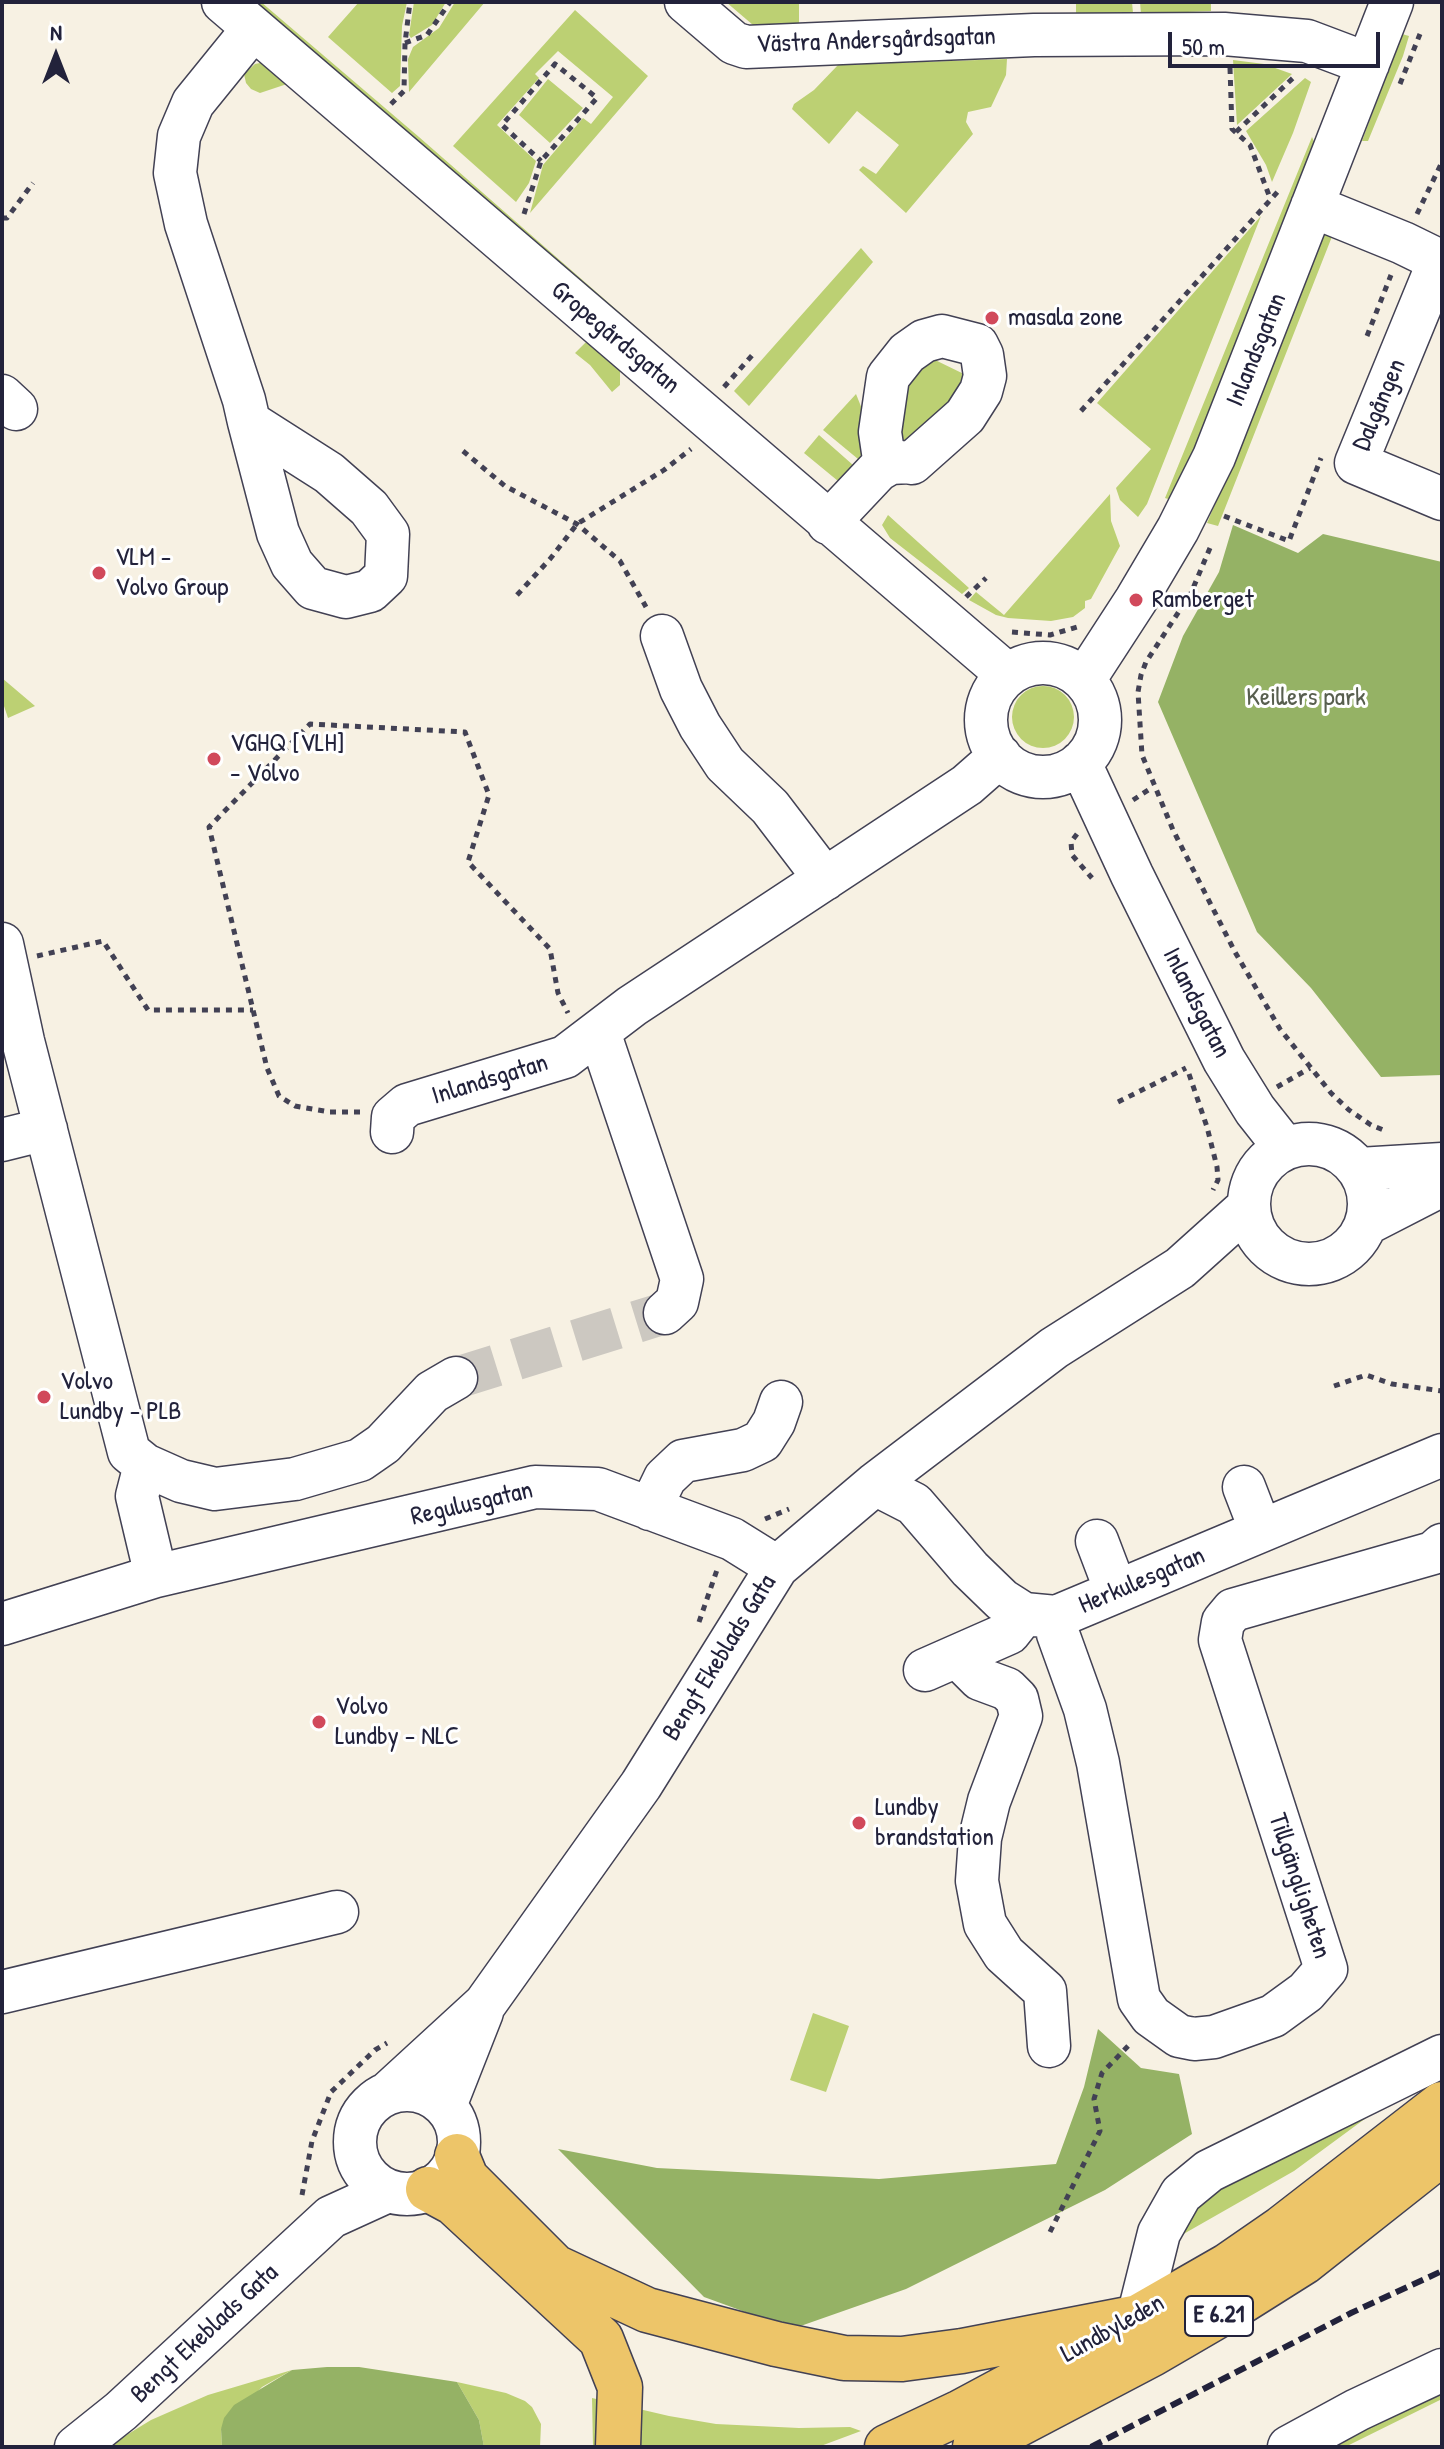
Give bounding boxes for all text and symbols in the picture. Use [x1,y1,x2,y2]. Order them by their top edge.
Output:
north arrow [16,16,96,96]
scale bar [1172,16,1384,66]
text: N [50,17,62,47]
street label: Västra Andersgårdsgatan [756,21,996,61]
text: 50 m [1182,30,1225,62]
street label: Gropegårdsgatan [544,275,686,401]
street label: Inlandsgatan [1220,289,1294,411]
place label: masala zone [1008,302,1123,334]
marker: masala zone [983,309,1001,327]
street label: Dalgången [1347,354,1413,456]
place label: VLM - Volvo Group [115,542,228,604]
marker: VLM - Volvo Group [90,564,108,582]
place label: Ramberget [1152,584,1254,616]
marker: Ramberget [1127,591,1145,609]
park label: Keillers park [1246,682,1366,714]
place label: VGHQ [VLH] - Volvo [230,728,344,790]
marker: VGHQ [VLH] - Volvo [205,750,223,768]
street label: Inlandsgatan [1155,943,1237,1063]
street label: Inlandsgatan [428,1048,552,1112]
place label: Volvo Lundby - PLB [60,1366,181,1428]
marker: Volvo Lundby - PLB [35,1388,53,1406]
street label: Regulusgatan [408,1475,536,1533]
street label: Herkulesgatan [1074,1541,1210,1621]
street label: Bengt Ekeblads Gata [656,1569,784,1747]
place label: Volvo Lundby - NLC [335,1691,459,1752]
marker: Volvo Lundby - NLC [310,1713,328,1731]
place label: Lundby brandstation [875,1792,994,1854]
street label: Tillgängligheten [1261,1809,1337,1963]
marker: Lundby brandstation [850,1814,868,1832]
street label: Bengt Ekeblads Gata [125,2258,285,2410]
street label: Lundbyleden [1056,2288,1170,2370]
road number: E 6.21 [1185,2296,1253,2336]

